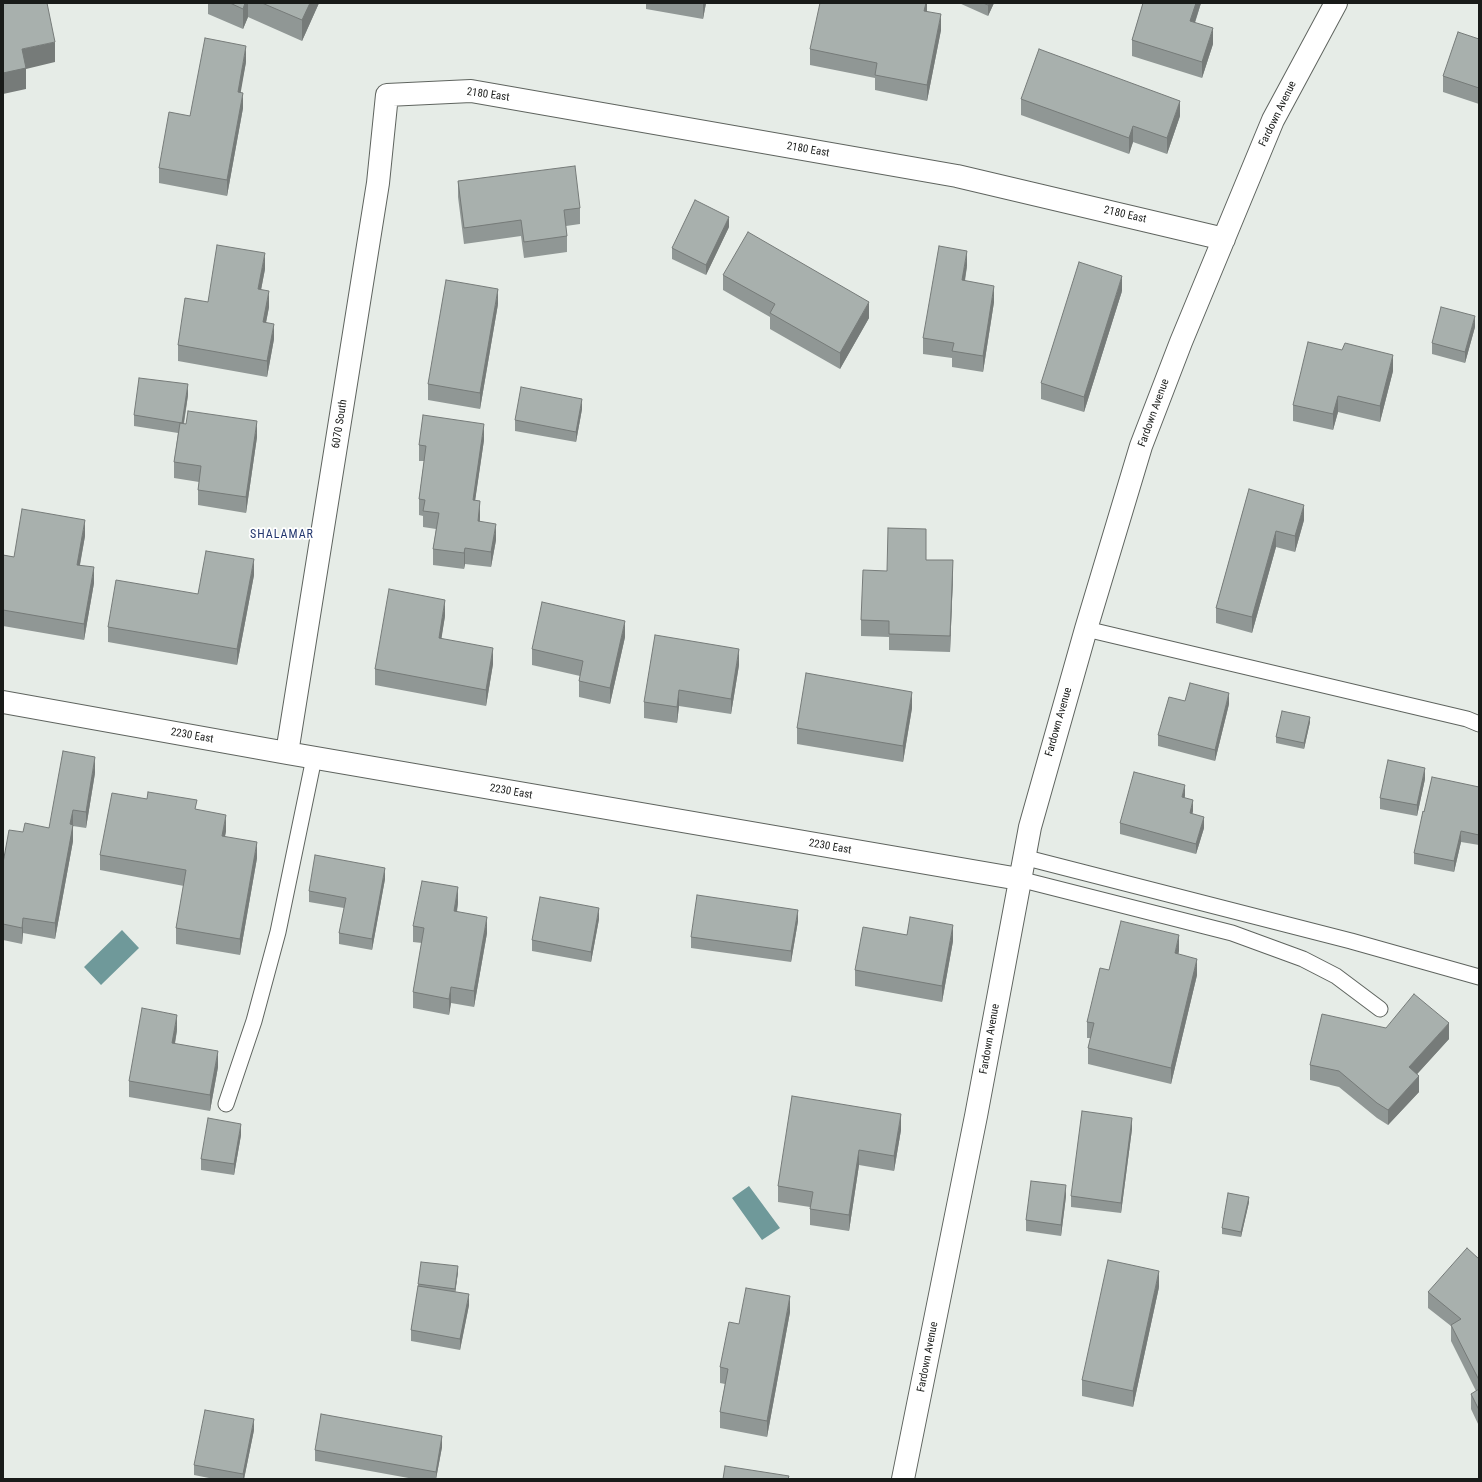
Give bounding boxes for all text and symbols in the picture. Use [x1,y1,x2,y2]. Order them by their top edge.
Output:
street label: Fardown Avenue [1256,79,1300,149]
street label: 2180 East [466,85,510,105]
street label: 2180 East [786,140,830,160]
street label: 2180 East [1102,204,1148,226]
street label: Fardown Avenue [1136,377,1172,449]
street label: 6070 South [330,399,350,449]
district label: SHALAMAR [250,528,314,542]
street label: Fardown Avenue [1043,686,1075,758]
street label: 2230 East [170,726,214,746]
street label: 2230 East [489,782,533,802]
street label: 2230 East [808,837,852,857]
street label: Fardown Avenue [977,1003,1003,1075]
street label: Fardown Avenue [915,1321,941,1393]

